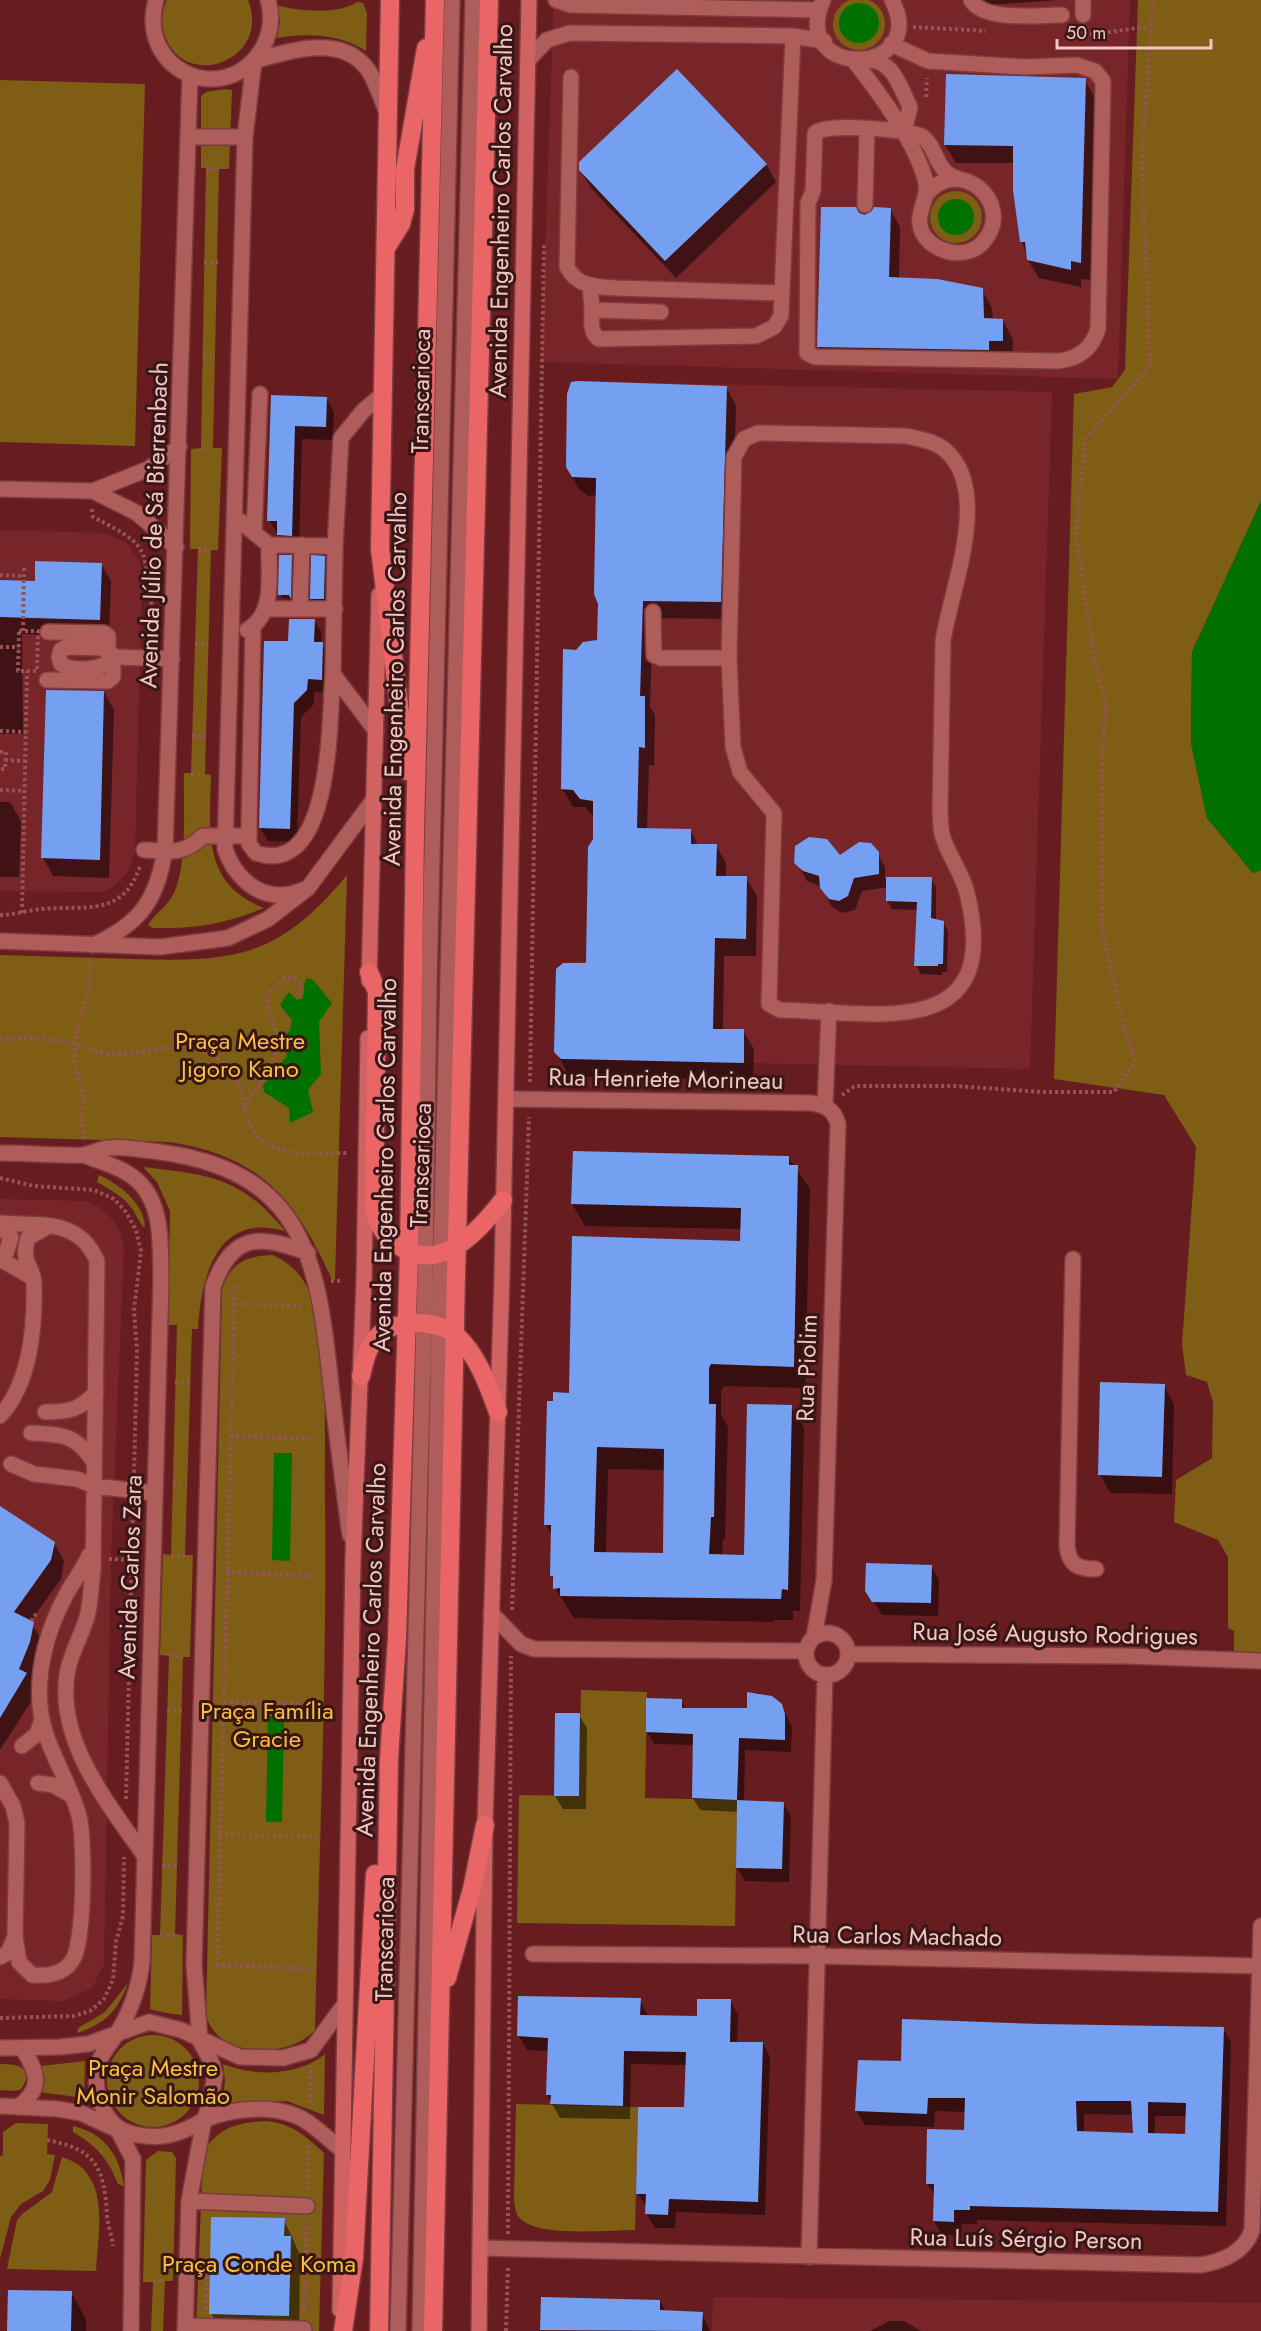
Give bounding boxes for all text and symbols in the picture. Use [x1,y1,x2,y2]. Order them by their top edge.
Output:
scale bar [1057,12,1212,50]
text: 50 m [1066,20,1106,46]
street label: Avenida Engenheiro Carlos Carvalho [480,24,521,398]
street label: Transcarioca [402,328,439,454]
street label: Avenida Júlio de Sá Bierrenbach [130,361,177,689]
street label: Avenida Engenheiro Carlos Carvalho [374,492,415,866]
street label: Avenida Engenheiro Carlos Carvalho [364,978,405,1352]
park label: Praça Mestre Jigoro Kano [175,1023,305,1086]
street label: Rua Henriete Morineau [548,1059,784,1098]
street label: Transcarioca [401,1102,440,1228]
street label: Rua Piolim [787,1314,826,1422]
street label: Avenida Engenheiro Carlos Carvalho [346,1462,395,1838]
street label: Avenida Carlos Zara [108,1474,151,1680]
street label: Rua José Augusto Rodrigues [912,1614,1198,1653]
park label: Praça Família Gracie [200,1693,334,1756]
street label: Transcarioca [366,1876,403,2002]
street label: Rua Carlos Machado [792,1916,1002,1955]
park label: Praça Mestre Monir Salomão [76,2050,230,2113]
street label: Rua Luís Sérgio Person [909,2219,1143,2258]
park label: Praça Conde Koma [162,2246,356,2281]

